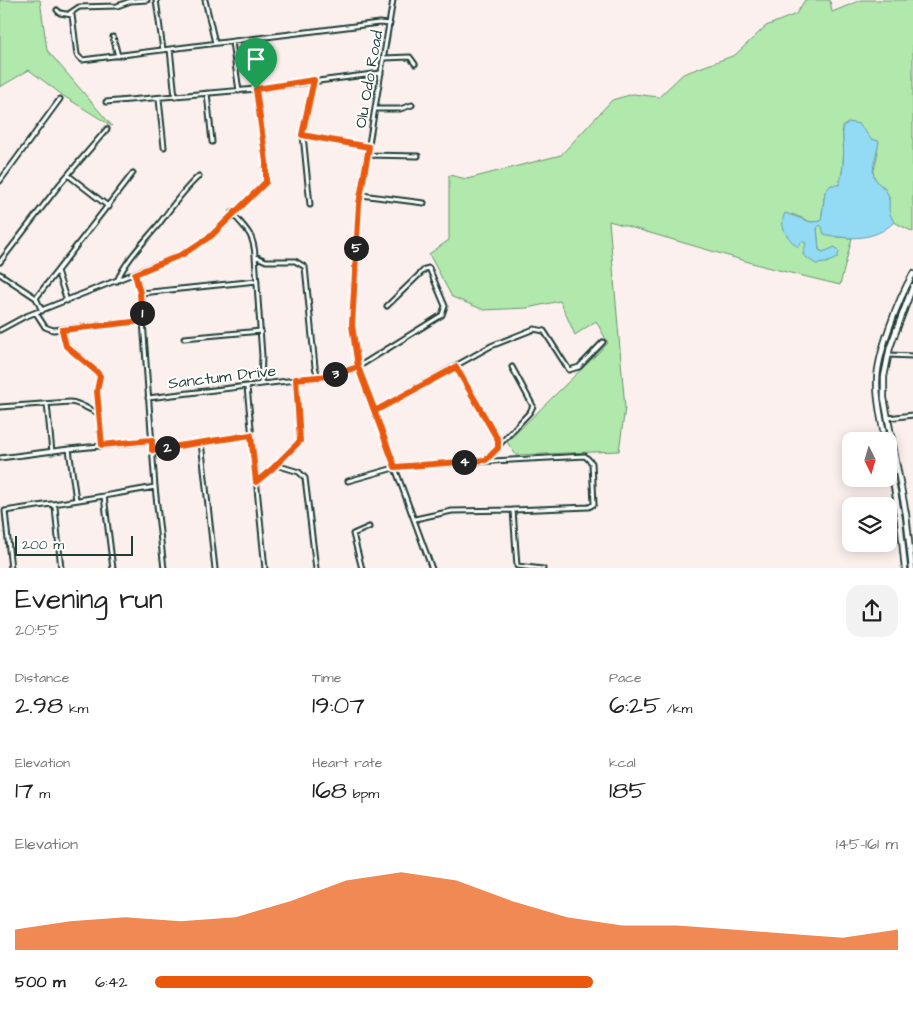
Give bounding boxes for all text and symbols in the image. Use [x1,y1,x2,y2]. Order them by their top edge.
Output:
street label: Olu Odo Road [350,29,388,130]
pin [235,38,277,89]
icon: arrive [242,45,270,73]
pin: 5 [344,236,368,260]
text: 5 [352,238,361,258]
pin: 1 [130,300,154,326]
text: 1 [142,303,143,323]
street label: Sanctum Drive [167,359,278,395]
pin: 3 [322,362,348,386]
text: 3 [332,364,339,384]
north arrow [842,432,898,488]
map controls [842,432,897,552]
pin: 2 [154,436,180,460]
text: 2 [163,438,172,458]
pin: 4 [452,450,476,474]
text: 4 [460,452,469,472]
button: layers [842,497,897,552]
scale bar [15,534,132,557]
text: 200 m [22,535,64,555]
text: Evening run [15,580,163,619]
button: share [846,585,898,637]
text: 20:55 [15,619,60,641]
text: Distance [15,668,69,688]
text: Time [312,668,341,688]
text: Pace [609,668,641,688]
text: 2.98 [15,688,63,723]
text: 19:07 [312,688,365,723]
text: 6:25 [609,688,661,723]
text: km [63,699,88,719]
text: /km [661,699,692,719]
text: Elevation [15,753,70,773]
text: Heart rate [312,753,382,773]
text: kcal [609,753,636,773]
text: 17 [15,773,34,808]
text: 168 [312,773,347,808]
text: 185 [609,773,646,808]
text: m [34,784,50,804]
text: bpm [347,784,379,804]
text: Elevation [15,833,78,855]
text: 145–161 m [836,833,898,855]
text: 500 m [15,971,65,993]
text: 6:42 [95,971,128,993]

